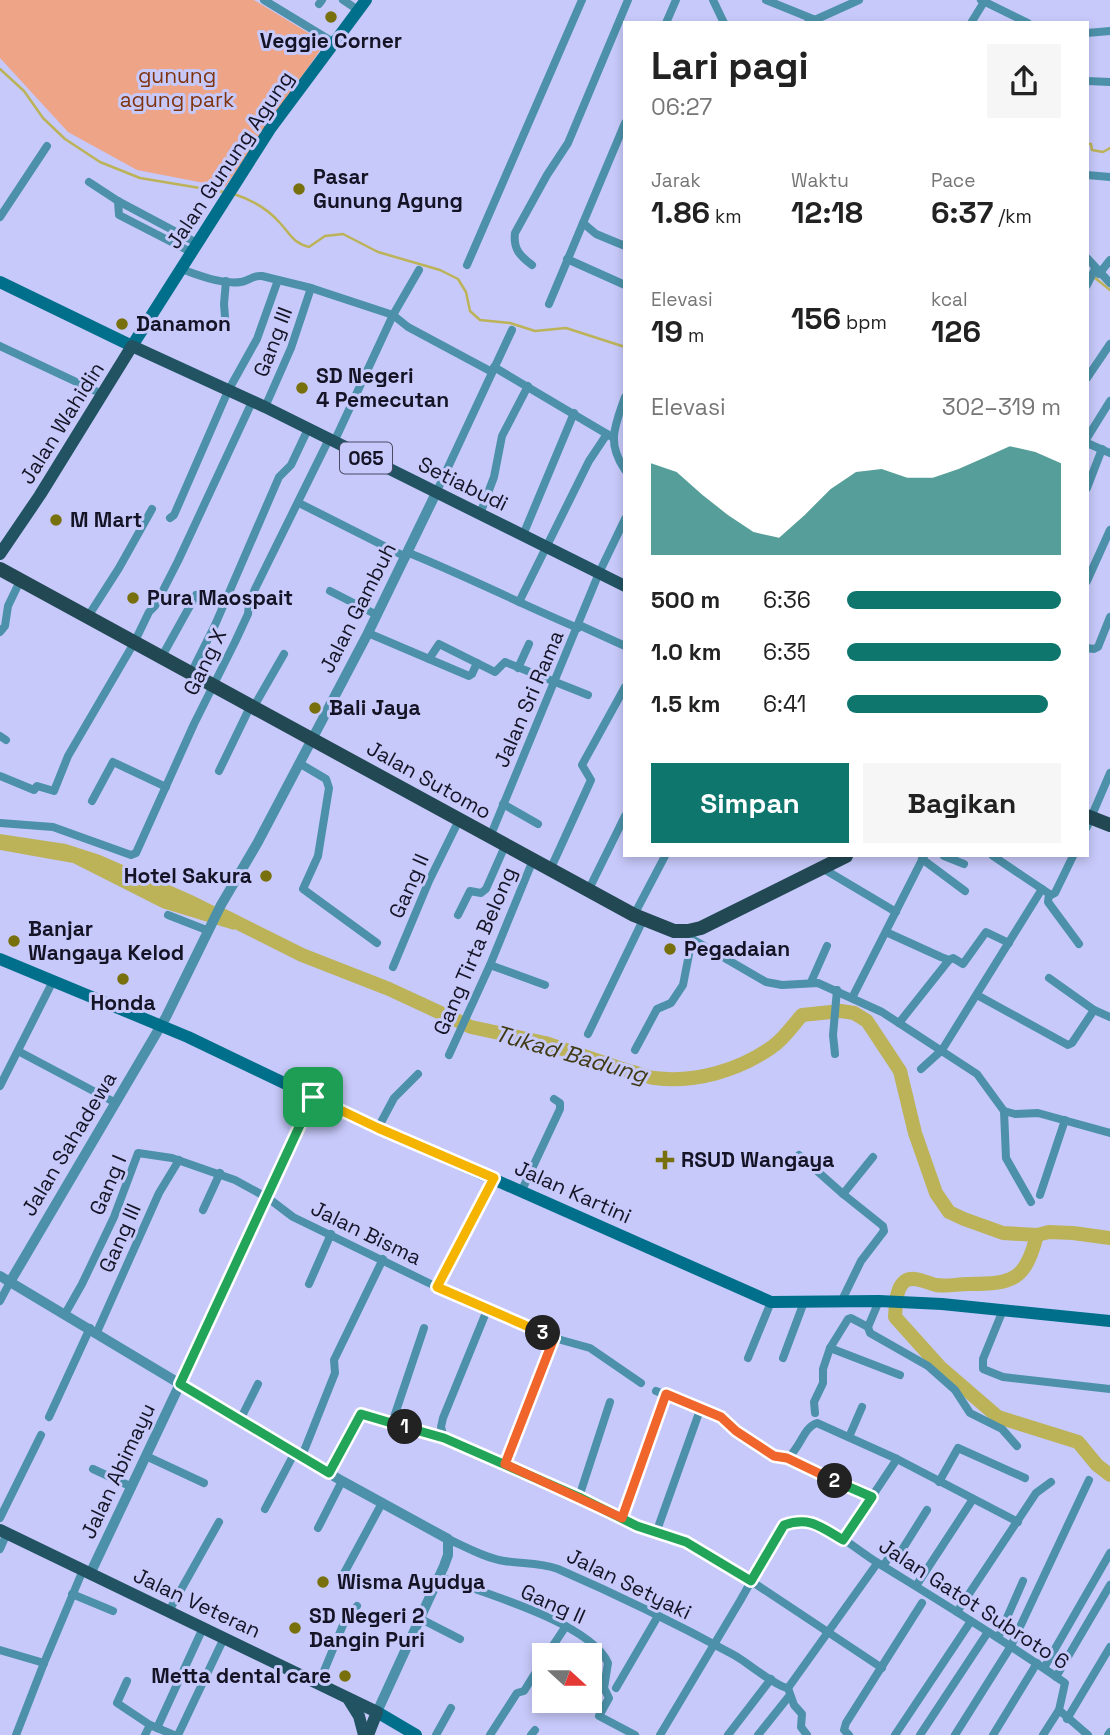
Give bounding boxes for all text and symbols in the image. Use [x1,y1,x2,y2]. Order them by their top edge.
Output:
marker: Veggie Corner [323,9,339,25]
place label: Veggie Corner [260,27,402,54]
text: Lari pagi [651,42,809,90]
button: share [987,44,1061,118]
park label: gunung agung park [120,62,234,113]
street label: Jalan Gunung Agung [160,65,299,254]
text: 06:27 [651,92,712,122]
place label: Pasar Gunung Agung [313,163,463,214]
text: Jarak [651,168,701,193]
text: Waktu [791,168,849,193]
text: Pace [931,168,975,193]
marker: Pasar Gunung Agung [291,181,307,197]
text: 1.86 [651,193,710,232]
text: 12:18 [791,193,863,232]
text: 6:37 [931,193,993,232]
text: km [710,204,742,229]
text: /km [993,204,1032,229]
text: Elevasi [651,287,713,312]
text: kcal [931,287,968,312]
text: 156 [791,299,841,338]
street label: Gang III [247,303,298,381]
place label: Danamon [136,310,231,337]
text: bpm [841,310,887,335]
text: 19 [651,312,683,351]
text: 126 [931,312,981,351]
marker: Danamon [114,316,130,332]
text: m [683,323,704,348]
street label: Jalan Wahidin [13,357,110,489]
place label: SD Negeri 4 Pemecutan [316,362,449,413]
marker: SD Negeri 4 Pemecutan [294,380,310,396]
text: Elevasi [651,392,726,422]
text: 302–319 m [942,392,1061,422]
road number: 065 [340,442,392,474]
street label: Setiabudi [414,450,513,517]
place label: M Mart [70,506,142,533]
marker: M Mart [48,512,64,528]
street label: Jalan Gambuh [313,538,402,677]
place label: Pura Maospait [147,584,293,611]
text: 500 m [651,585,720,615]
text: 6:36 [763,585,811,615]
marker: Pura Maospait [125,590,141,606]
street label: Gang X [177,624,232,700]
street label: Jalan Sri Rama [488,626,570,771]
text: 1.0 km [651,637,721,667]
text: 6:35 [763,637,811,667]
text: 1.5 km [651,689,721,719]
text: 6:41 [763,689,806,719]
place label: Bali Jaya [329,694,421,721]
marker: Bali Jaya [307,700,323,716]
street label: Jalan Sutomo [362,734,496,825]
button: Simpan [651,763,849,843]
button: Bagikan [863,763,1061,843]
street label: Gang II [382,849,435,922]
place label: Hotel Sakura [124,862,252,889]
street label: Gang Tirta Belong [427,863,522,1039]
marker: Hotel Sakura [258,868,274,884]
place label: Banjar Wangaya Kelod [28,915,184,966]
marker: Banjar Wangaya Kelod [6,933,22,949]
place label: Pegadaian [684,935,790,962]
marker: Pegadaian [662,941,678,957]
marker: Honda [115,971,131,987]
place label: Honda [90,989,156,1016]
water label: Tukad Badung [491,1018,652,1090]
street label: Jalan Sahadewa [15,1067,122,1221]
pin [283,1067,343,1127]
icon: arrive [294,1078,332,1116]
place label: RSUD Wangaya [681,1146,834,1173]
marker: RSUD Wangaya [655,1150,675,1170]
street label: Gang I [83,1151,132,1219]
street label: Jalan Kartini [511,1154,636,1229]
street label: Jalan Bisma [306,1194,426,1271]
street label: Gang III [92,1199,147,1277]
pin: 3 [526,1316,560,1350]
text: 3 [537,1320,548,1345]
street label: Jalan Abimayu [74,1399,161,1543]
pin: 1 [388,1410,422,1444]
text: 1 [400,1414,409,1439]
pin: 2 [818,1464,852,1498]
text: 2 [829,1468,840,1493]
street label: Jalan Gatot Subroto 6 [874,1532,1075,1675]
street label: Jalan Setyaki [562,1542,696,1625]
street label: Jalan Veteran [129,1561,265,1644]
place label: Wisma Ayudya [337,1568,485,1595]
marker: Wisma Ayudya [315,1574,331,1590]
street label: Gang II [517,1577,590,1630]
place label: SD Negeri 2 Dangin Puri [309,1602,425,1653]
marker: SD Negeri 2 Dangin Puri [287,1620,303,1636]
north arrow [532,1643,602,1713]
map controls [532,1643,602,1713]
place label: Metta dental care [151,1662,331,1689]
marker: Metta dental care [337,1668,353,1684]

